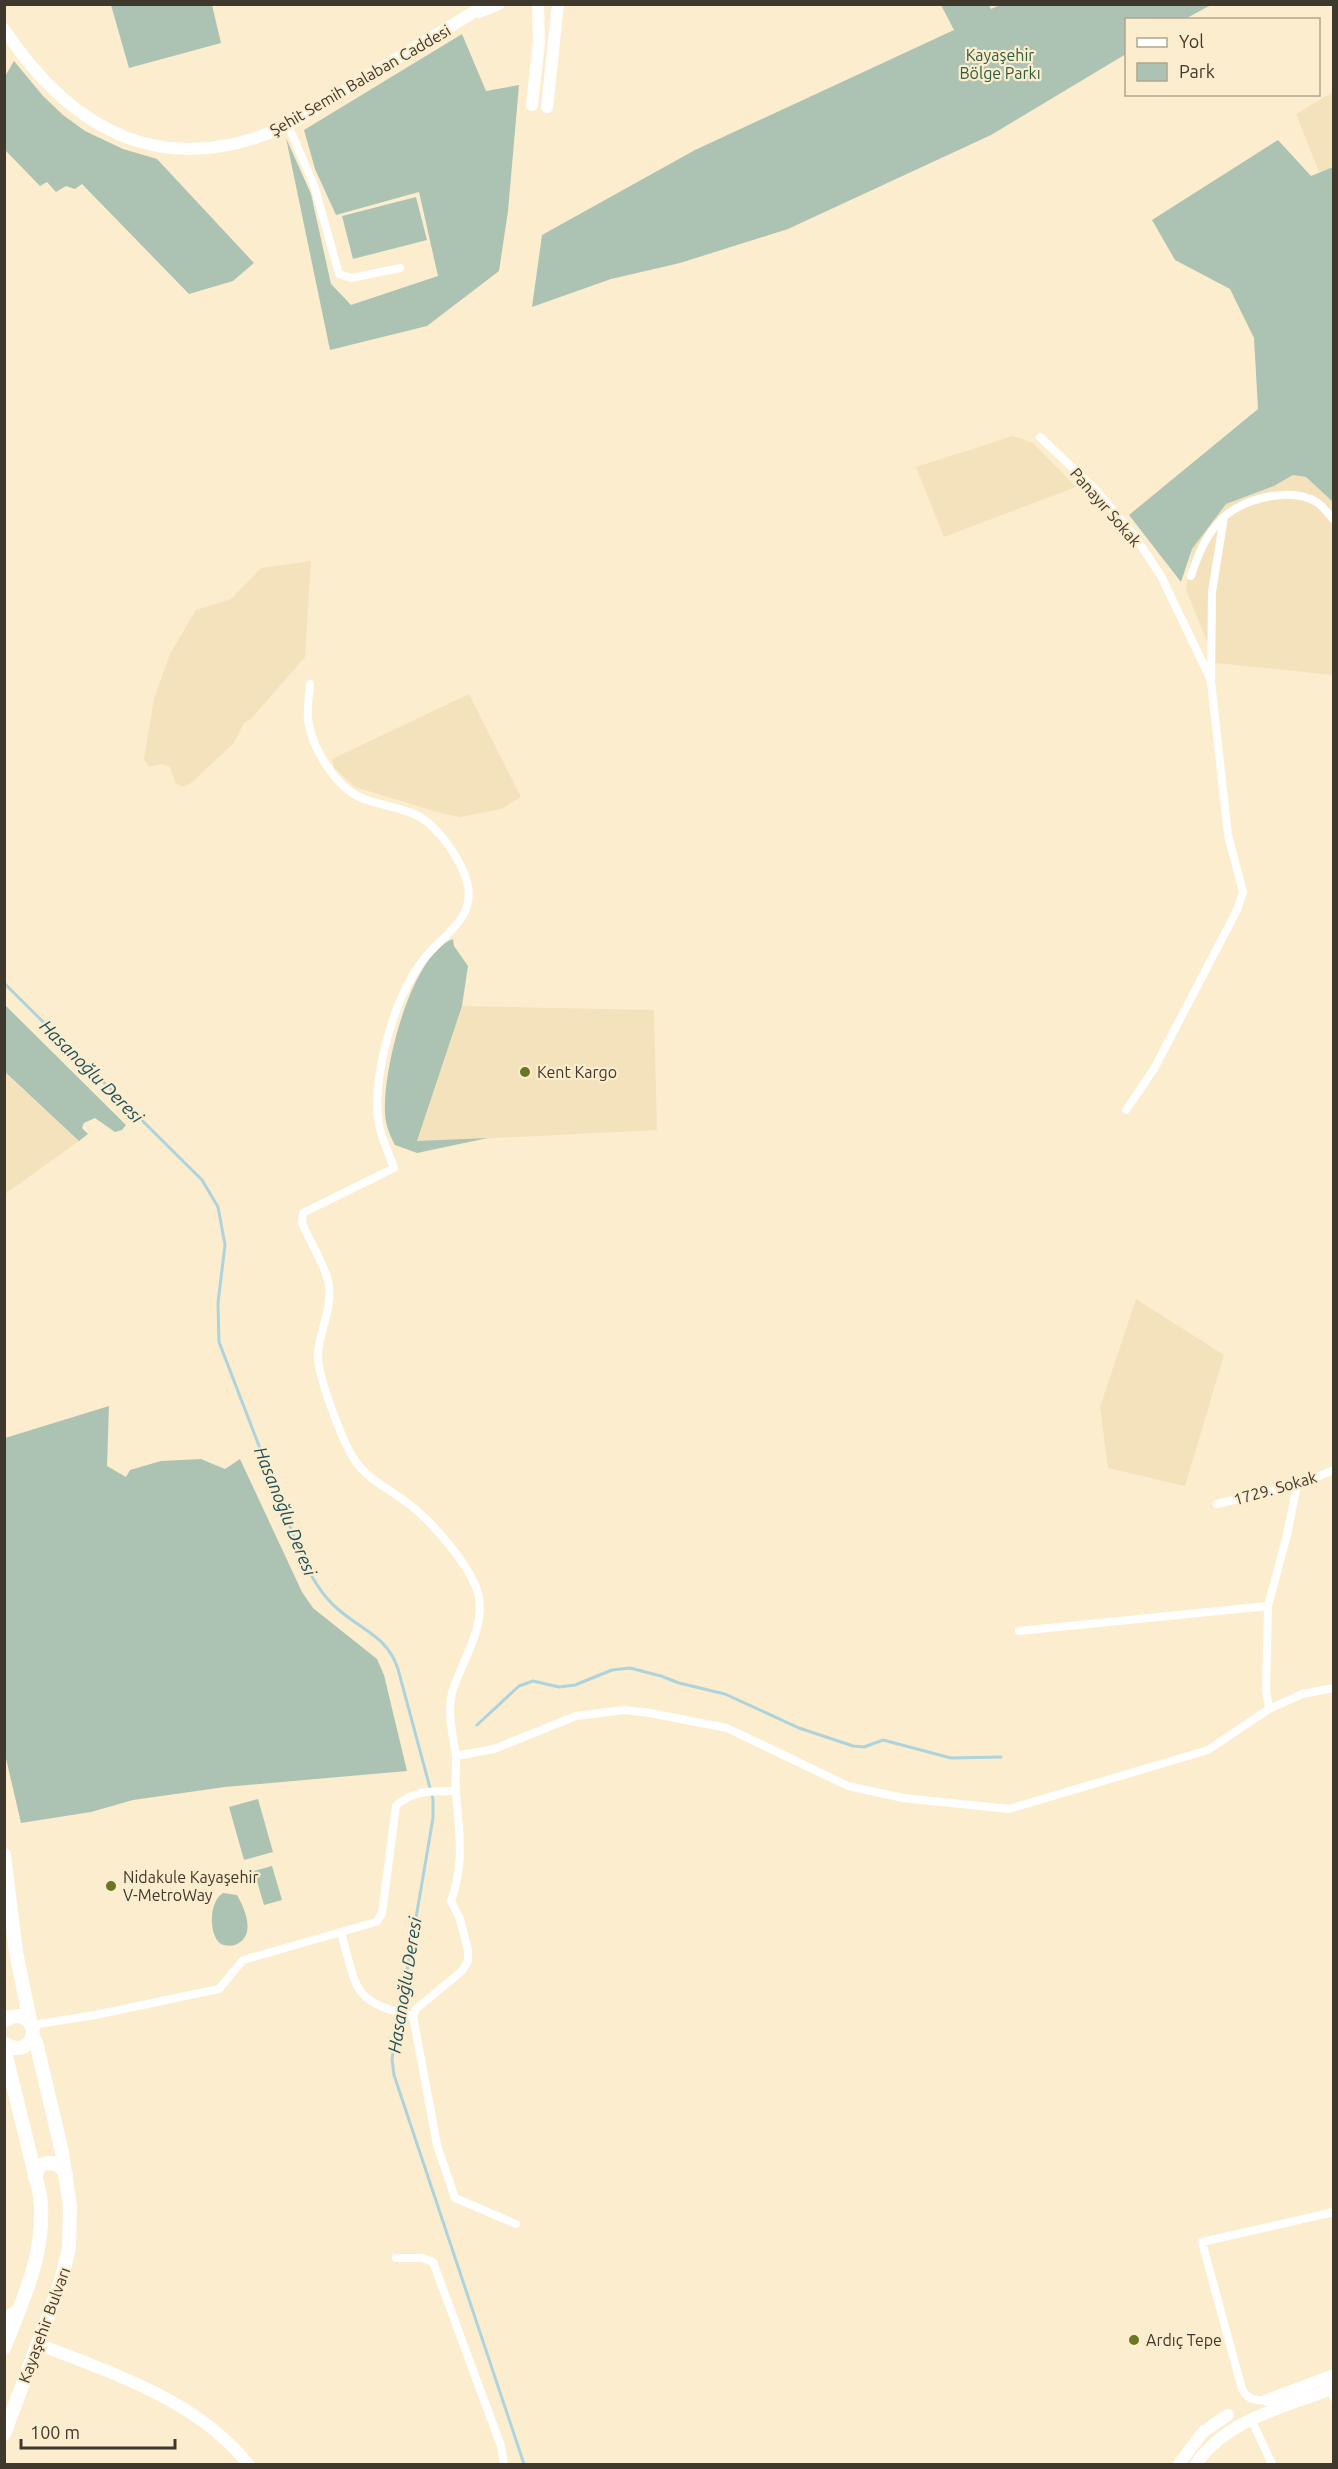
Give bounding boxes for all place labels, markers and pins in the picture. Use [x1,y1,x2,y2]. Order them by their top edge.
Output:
place label: Kent Kargo [537,1063,617,1081]
marker: Kent Kargo [518,1065,532,1079]
place label: Nidakule Kayaşehir V-MetroWay [123,1868,259,1904]
marker: Nidakule Kayaşehir V-MetroWay [104,1879,118,1893]
place label: Ardıç Tepe [1146,2331,1222,2349]
marker: Ardıç Tepe [1127,2333,1141,2347]

